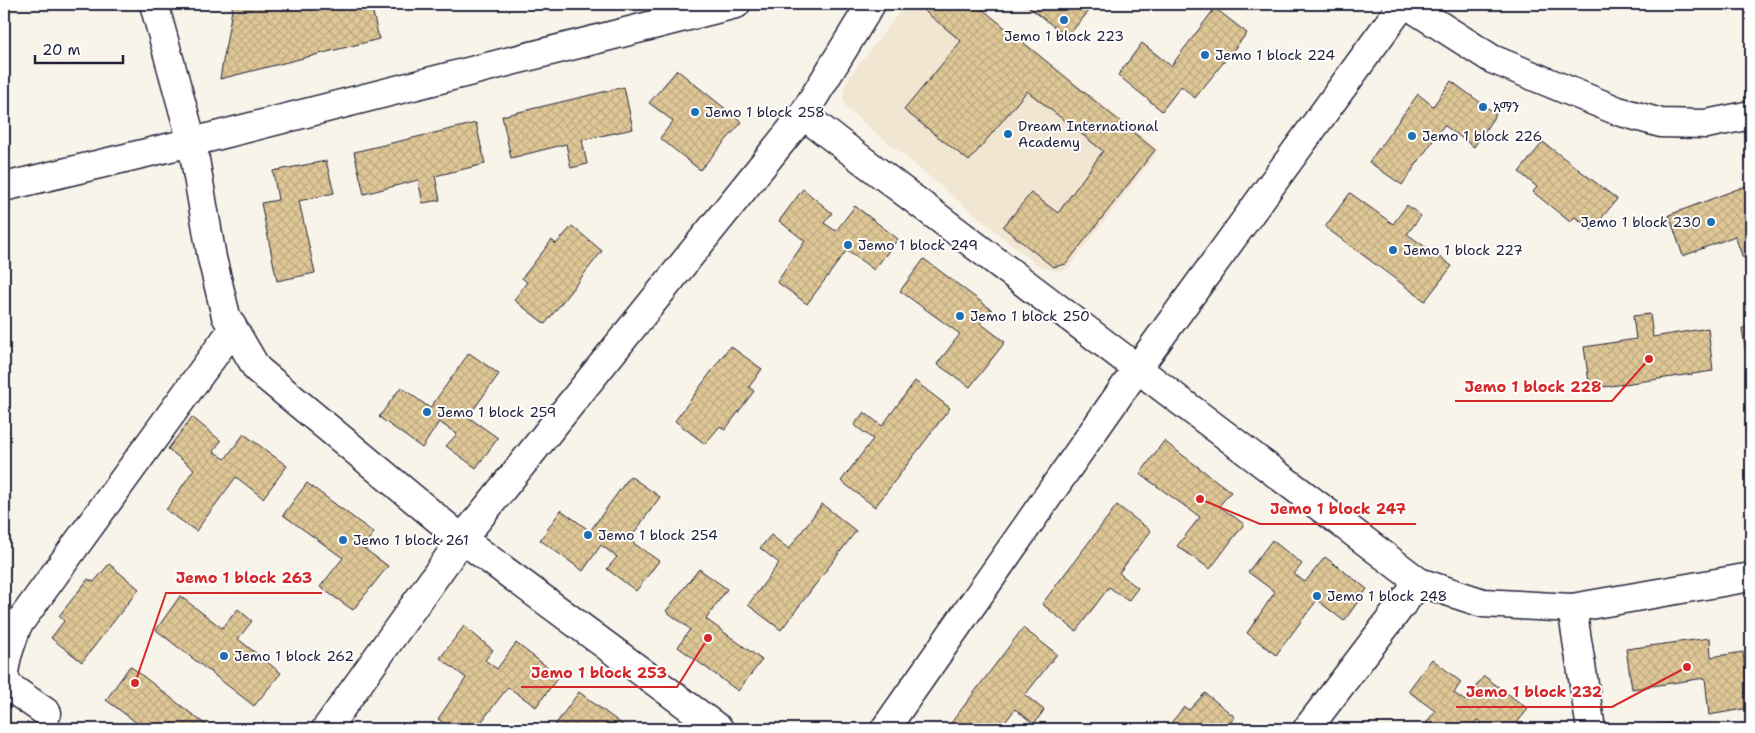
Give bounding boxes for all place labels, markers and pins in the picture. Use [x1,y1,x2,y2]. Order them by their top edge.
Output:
marker: Jemo 1 block 223 [1058,14,1070,26]
place label: Jemo 1 block 223 [1004,27,1124,45]
place label: Jemo 1 block 224 [1215,46,1335,64]
marker: Jemo 1 block 224 [1199,49,1211,61]
place label: አማን [1493,98,1519,116]
marker: አማን [1477,101,1489,113]
place label: Jemo 1 block 258 [705,103,825,121]
marker: Jemo 1 block 258 [689,106,701,118]
place label: Dream International Academy [1018,117,1159,151]
place label: Jemo 1 block 226 [1422,127,1542,145]
marker: Dream International Academy [1002,128,1014,140]
marker: Jemo 1 block 226 [1406,130,1418,142]
place label: Jemo 1 block 230 [1580,213,1701,231]
marker: Jemo 1 block 230 [1705,216,1717,228]
place label: Jemo 1 block 249 [858,236,978,254]
marker: Jemo 1 block 249 [842,239,854,251]
place label: Jemo 1 block 227 [1403,241,1523,259]
marker: Jemo 1 block 227 [1387,244,1399,256]
place label: Jemo 1 block 250 [970,307,1090,325]
marker: Jemo 1 block 250 [954,310,966,322]
callout: Jemo 1 block 228 [1455,371,1612,401]
place label: Jemo 1 block 259 [437,403,556,421]
marker: Jemo 1 block 259 [421,406,433,418]
callout: Jemo 1 block 247 [1260,494,1416,524]
place label: Jemo 1 block 254 [598,526,718,544]
marker: Jemo 1 block 254 [582,529,594,541]
place label: Jemo 1 block 261 [353,531,469,549]
marker: Jemo 1 block 261 [337,534,349,546]
callout: Jemo 1 block 263 [166,563,322,593]
place label: Jemo 1 block 248 [1327,587,1447,605]
marker: Jemo 1 block 248 [1311,590,1323,602]
place label: Jemo 1 block 262 [234,647,354,665]
marker: Jemo 1 block 262 [218,650,230,662]
callout: Jemo 1 block 253 [521,657,677,687]
callout: Jemo 1 block 232 [1456,677,1612,707]

